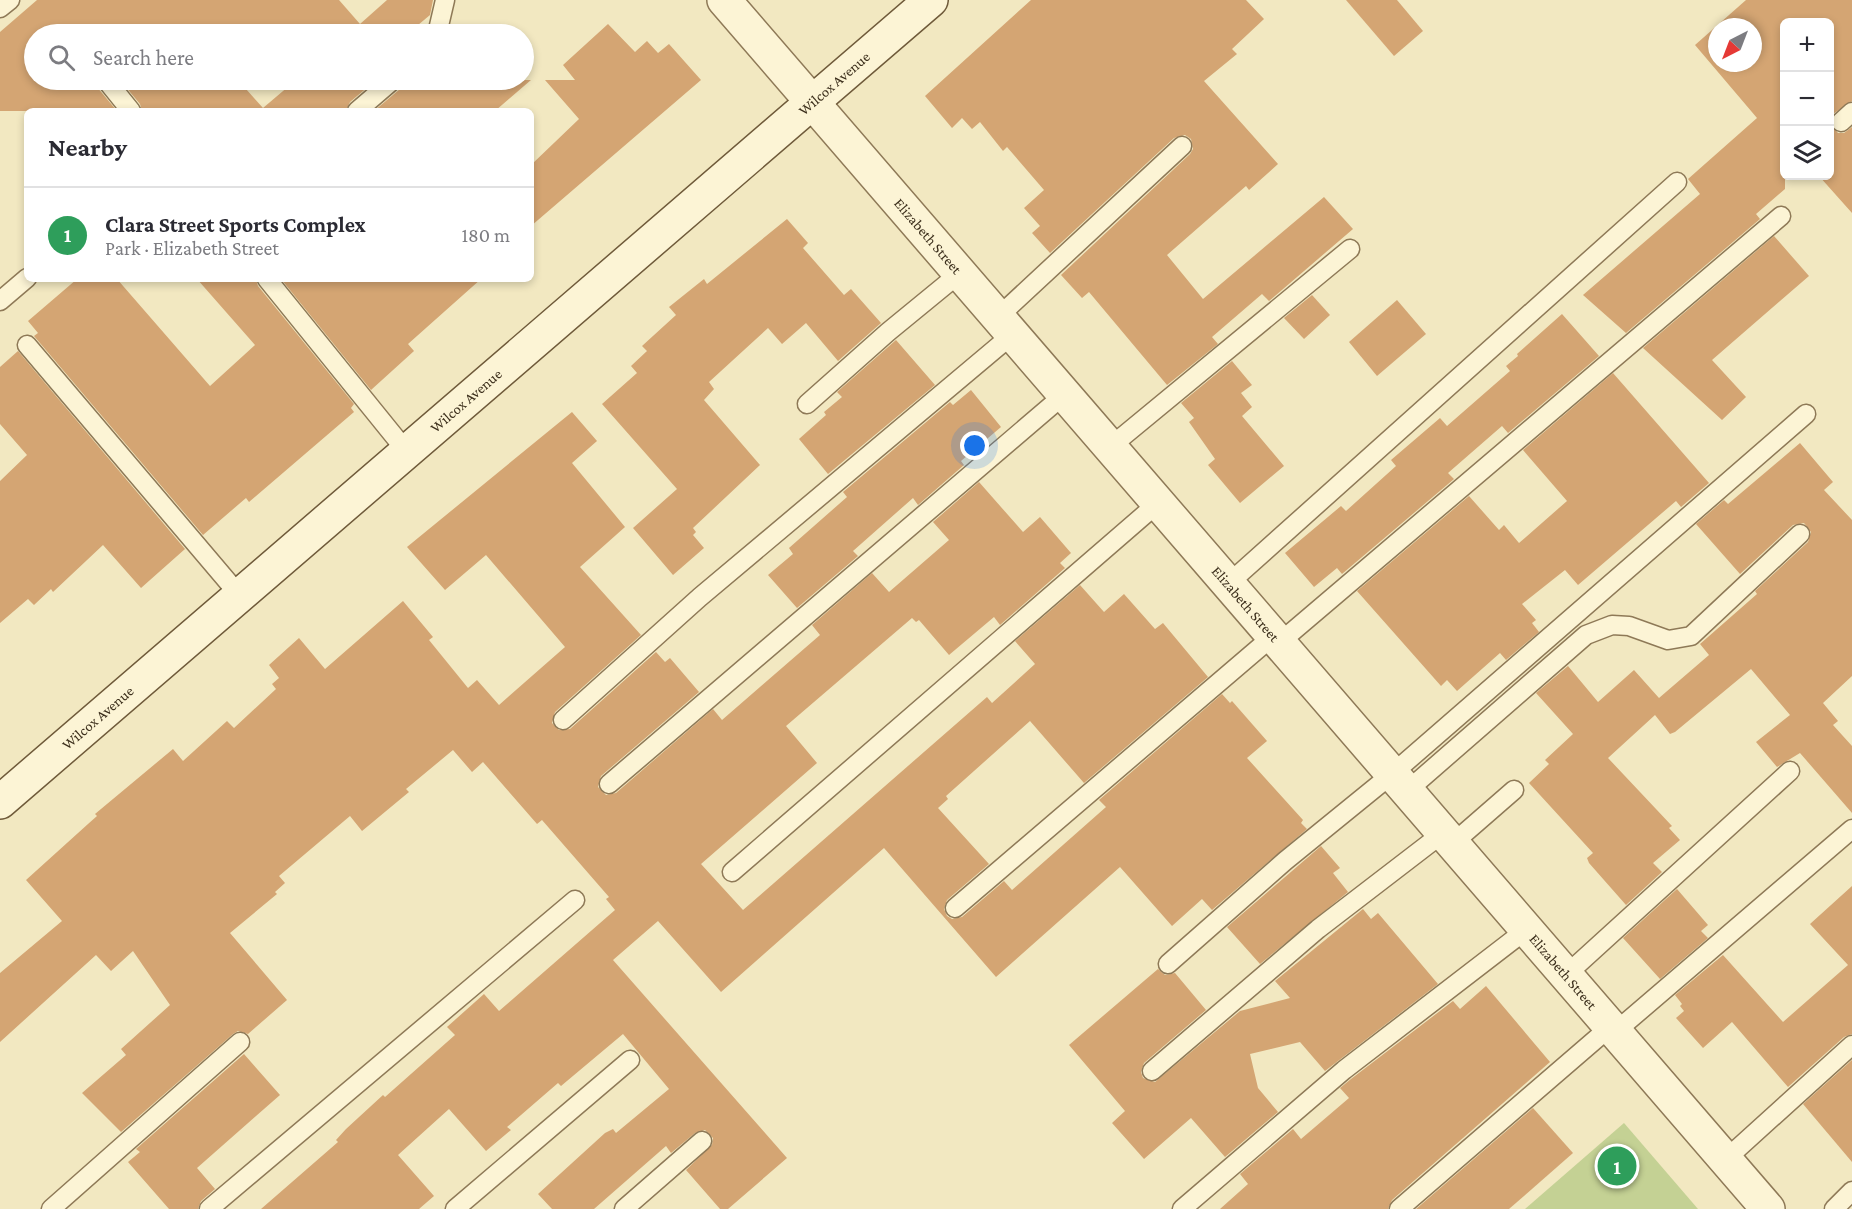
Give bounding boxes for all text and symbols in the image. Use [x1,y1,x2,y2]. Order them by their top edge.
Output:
north arrow [1708,18,1762,72]
map controls [1780,18,1834,180]
button: + [1780,18,1834,72]
search box [24,24,534,90]
icon: search [45,41,78,74]
text: Search here [93,45,194,70]
street label: Wilcox Avenue [795,48,873,118]
button: − [1780,72,1834,126]
button: layers [1780,126,1834,180]
text: Nearby [48,133,127,162]
street label: Elizabeth Street [891,195,966,278]
text: Clara Street Sports Complex [105,212,366,237]
text: 1 [64,224,71,246]
text: 180 m [461,224,510,246]
text: Park · Elizabeth Street [105,237,279,259]
street label: Wilcox Avenue [427,365,505,436]
your location [960,431,989,460]
street label: Elizabeth Street [1209,563,1283,646]
street label: Wilcox Avenue [59,682,137,753]
street label: Elizabeth Street [1526,931,1601,1014]
pin: 1 [1598,1144,1636,1188]

